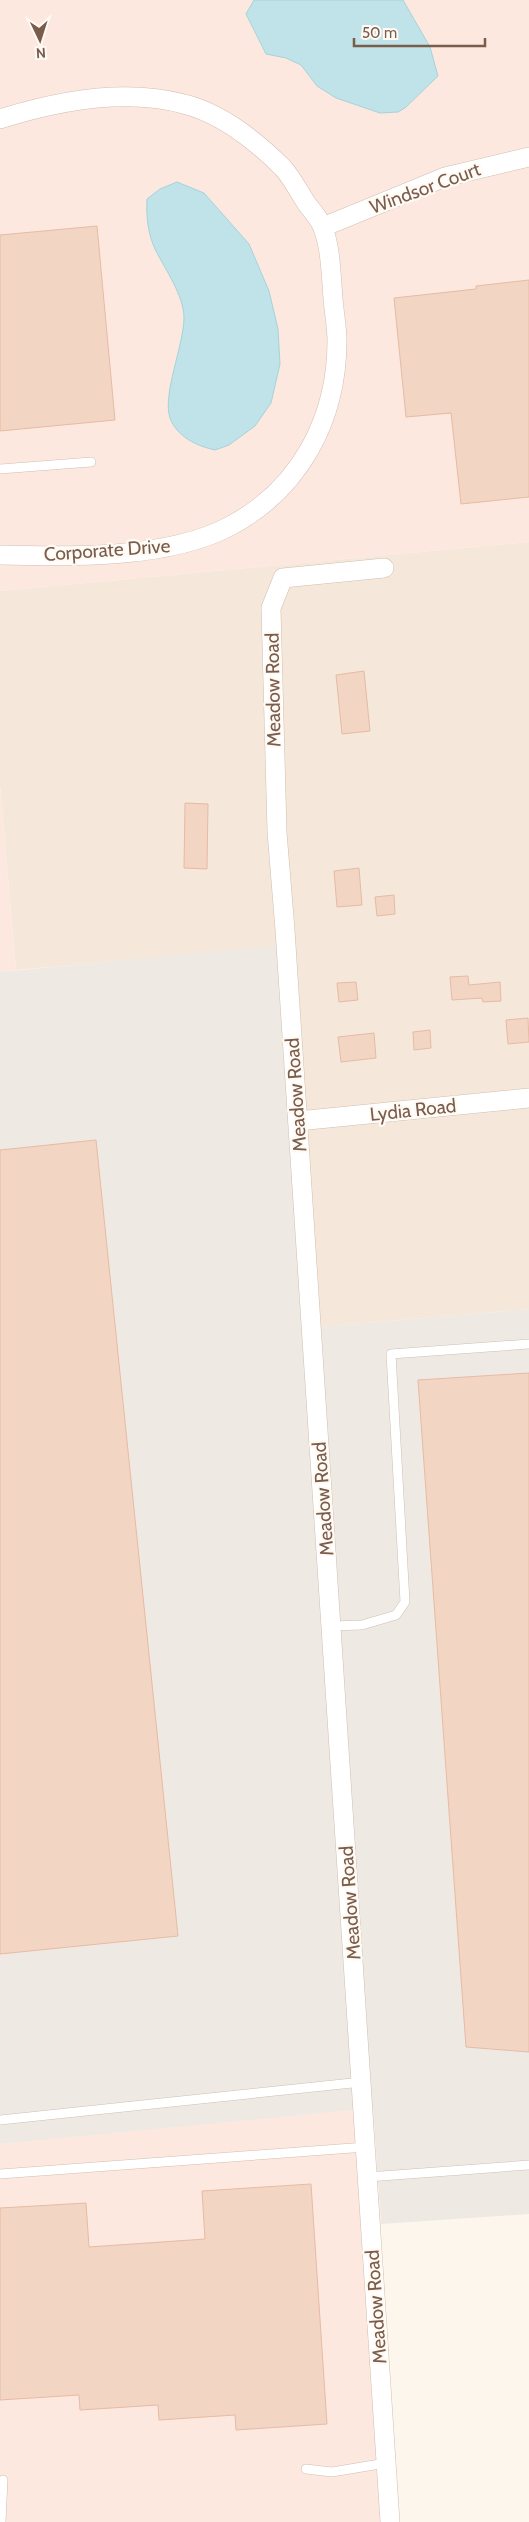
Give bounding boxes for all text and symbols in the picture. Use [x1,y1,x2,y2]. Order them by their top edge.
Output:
north arrow [15,15,65,65]
scale bar [354,15,485,47]
text: 50 m [362,24,397,42]
text: N [35,44,46,62]
street label: Windsor Court [367,157,484,219]
street label: Corporate Drive [43,534,171,566]
street label: Meadow Road [261,633,285,747]
street label: Meadow Road [281,1037,311,1153]
street label: Lydia Road [369,1094,457,1126]
street label: Meadow Road [308,1441,338,1557]
street label: Meadow Road [335,1845,365,1961]
street label: Meadow Road [361,2249,391,2365]

